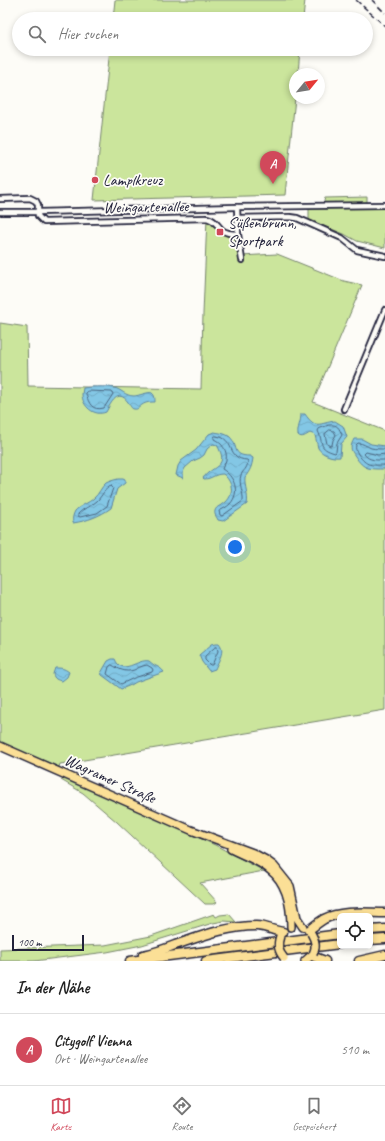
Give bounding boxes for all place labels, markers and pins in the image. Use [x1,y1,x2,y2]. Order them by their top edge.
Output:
pin: A [260,151,286,184]
place label: Lamplkreuz [103,170,163,190]
marker: Lamplkreuz [90,175,100,185]
place label: Süßenbrunn, Sportpark [228,213,297,251]
marker: Süßenbrunn, Sportpark [215,227,225,237]

